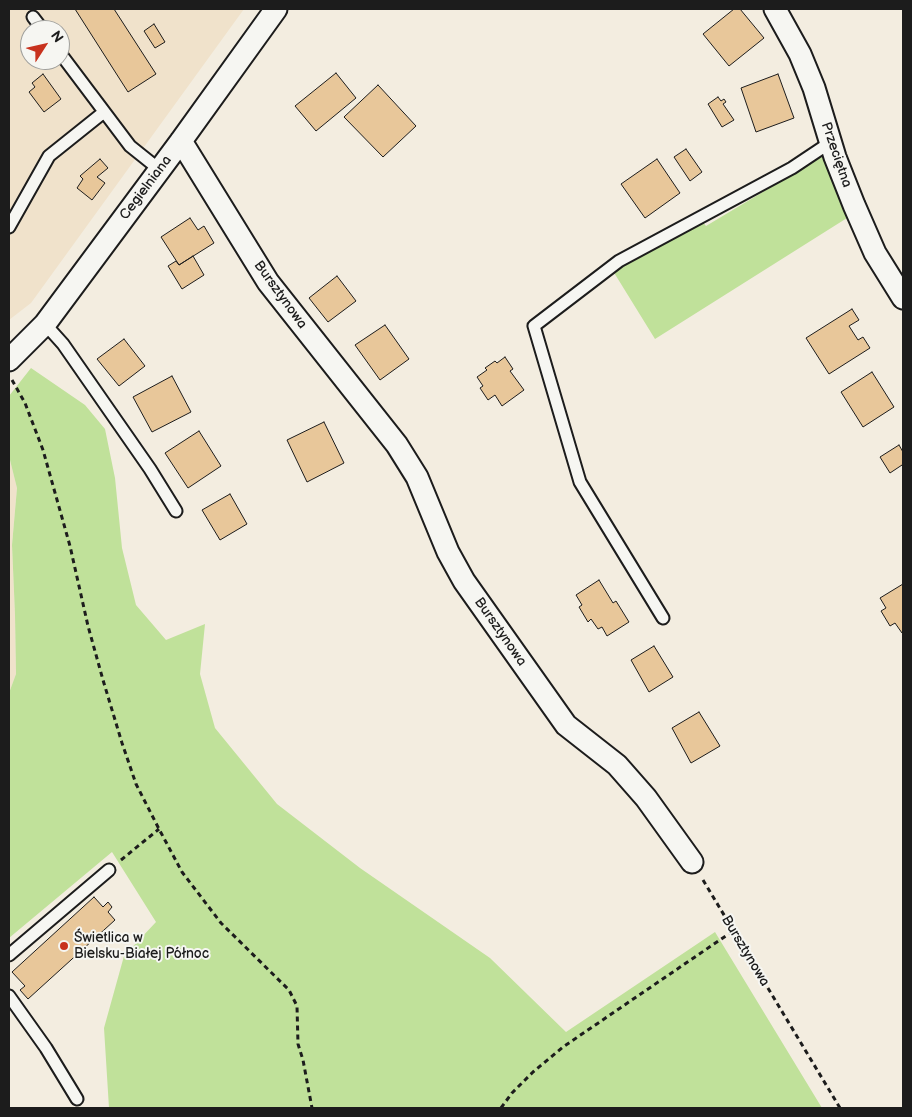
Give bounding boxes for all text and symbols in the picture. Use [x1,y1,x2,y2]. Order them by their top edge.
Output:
north arrow [20,20,70,70]
text: N [47,27,67,46]
street label: Przeciętna [817,120,855,190]
street label: Cegielniana [116,153,176,223]
street label: Bursztynowa [250,258,310,332]
street label: Bursztynowa [470,595,530,669]
street label: Bursztynowa [717,913,773,989]
place label: Świetlica w Bielsku-Białej Północ [74,930,209,962]
marker: Świetlica w Bielsku-Białej Północ [58,940,70,952]

